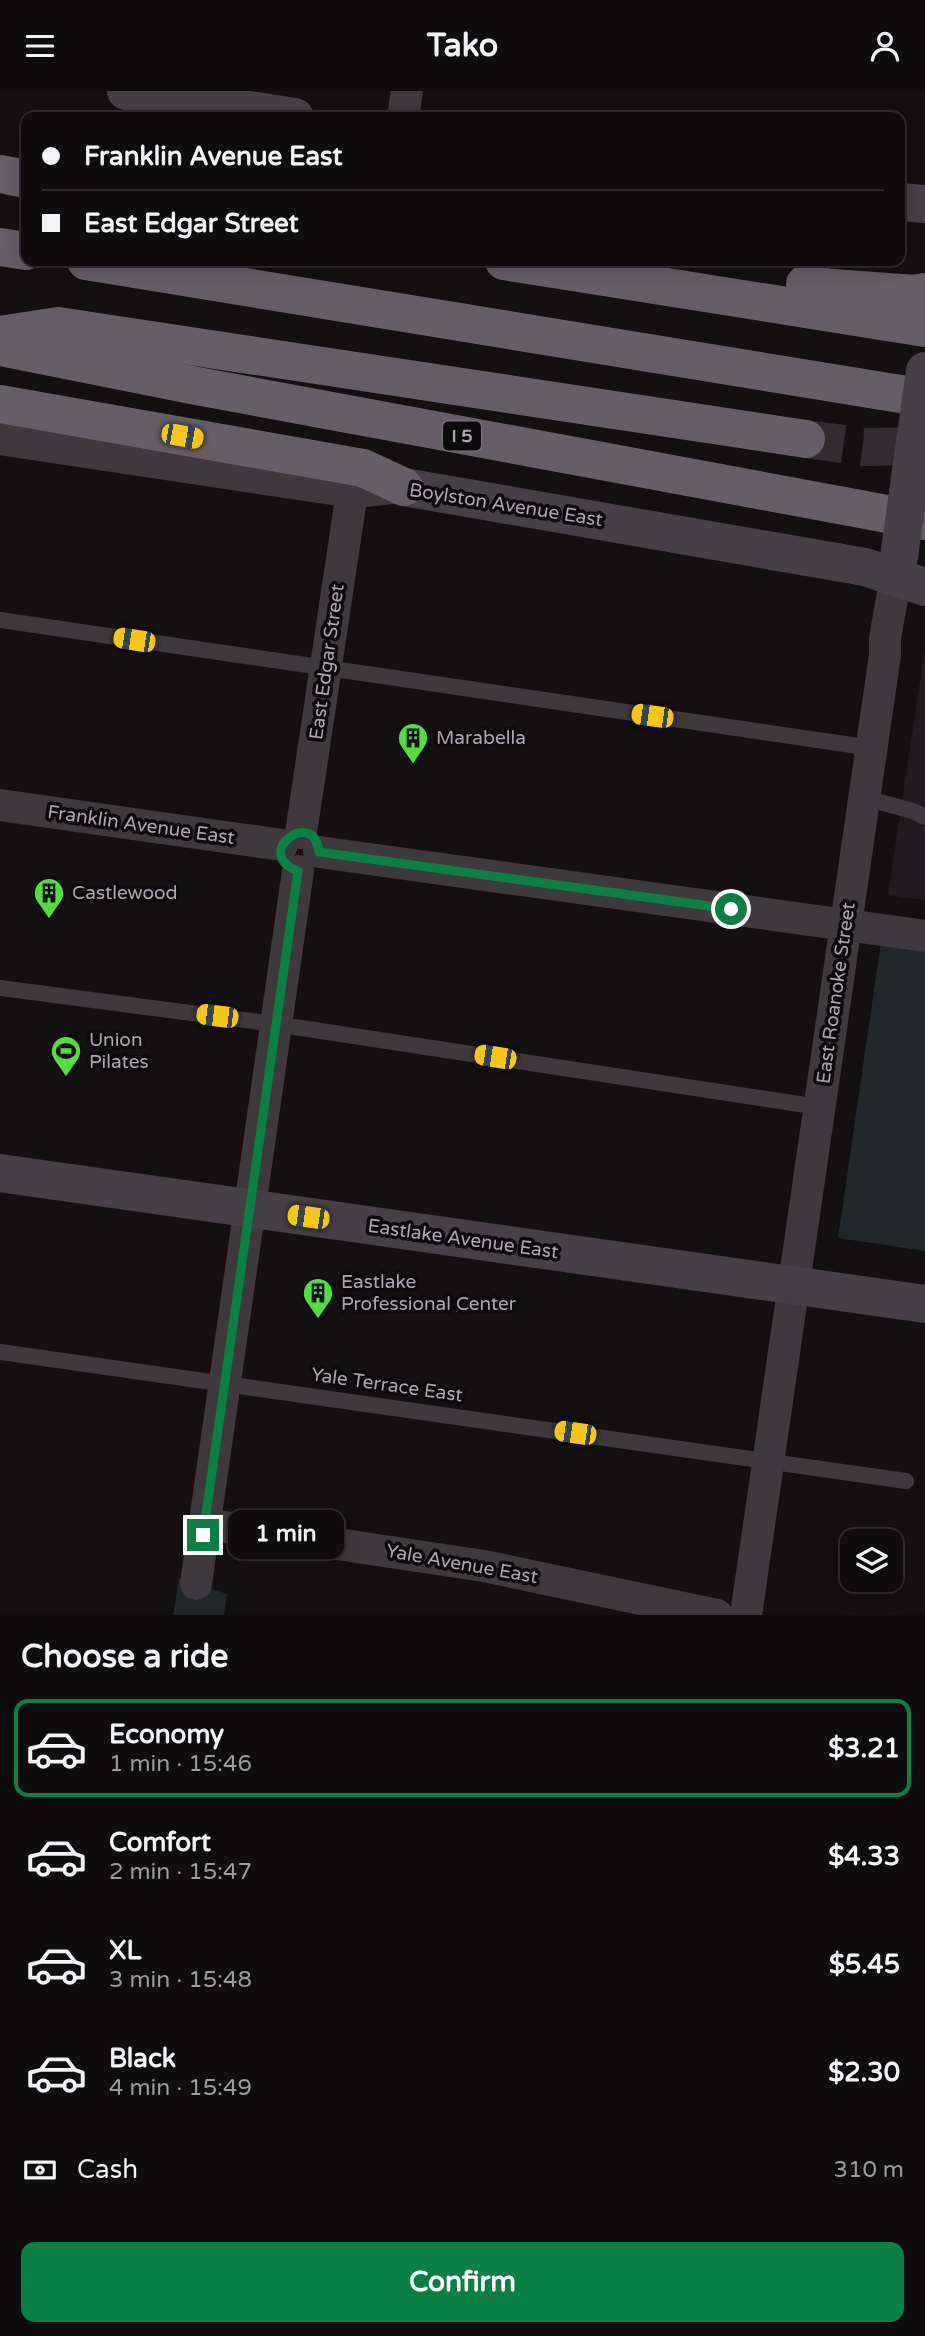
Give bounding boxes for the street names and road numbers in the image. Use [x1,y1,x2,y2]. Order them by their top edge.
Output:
road number: I 5 [443,421,481,451]
street label: Boylston Avenue East [408,479,604,531]
street label: East Edgar Street [305,583,349,741]
street label: Franklin Avenue East [46,801,236,849]
street label: East Roanoke Street [812,901,860,1085]
street label: Eastlake Avenue East [366,1215,560,1263]
street label: Yale Terrace East [310,1363,464,1407]
street label: Yale Avenue East [384,1540,540,1588]

